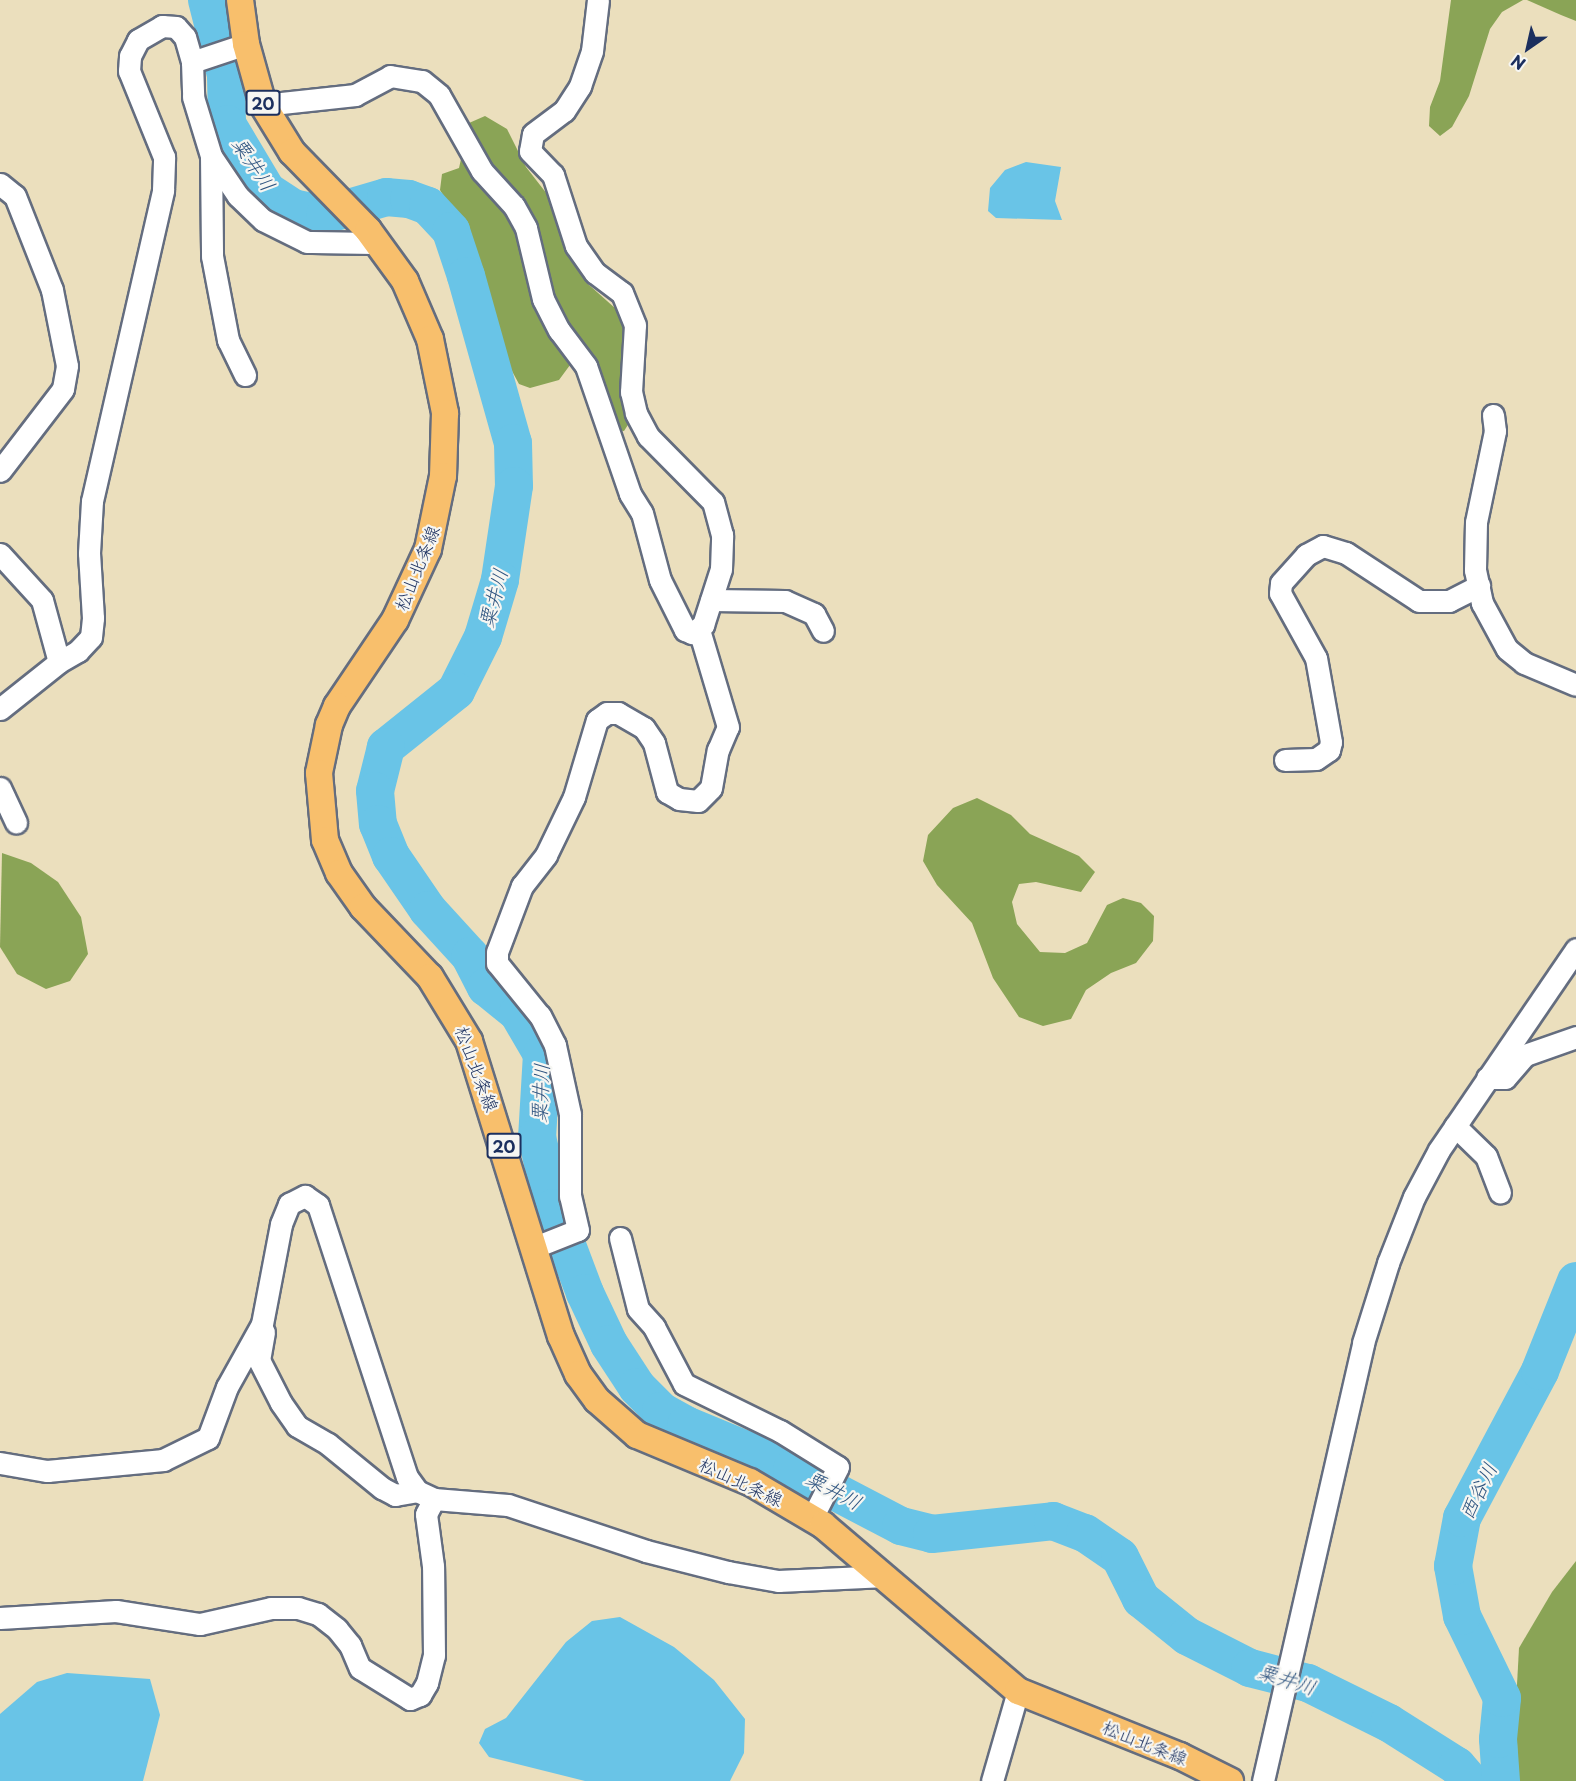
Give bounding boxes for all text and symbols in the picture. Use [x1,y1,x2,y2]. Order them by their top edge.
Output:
north arrow [1498,18,1558,78]
text: N [1506,49,1530,76]
road number: 20 [245,90,281,116]
water label: 粟井川 [227,132,281,196]
street label: 松山北条線 [390,522,444,614]
water label: 粟井川 [474,566,512,630]
street label: 松山北条線 [451,1023,503,1115]
water label: 粟井川 [526,1062,554,1124]
road number: 20 [486,1133,522,1159]
street label: 松山北条線 [696,1453,786,1511]
water label: 西谷川 [1454,1459,1502,1523]
water label: 粟井川 [802,1465,866,1515]
water label: 粟井川 [1255,1658,1319,1700]
street label: 松山北条線 [1099,1716,1191,1770]

